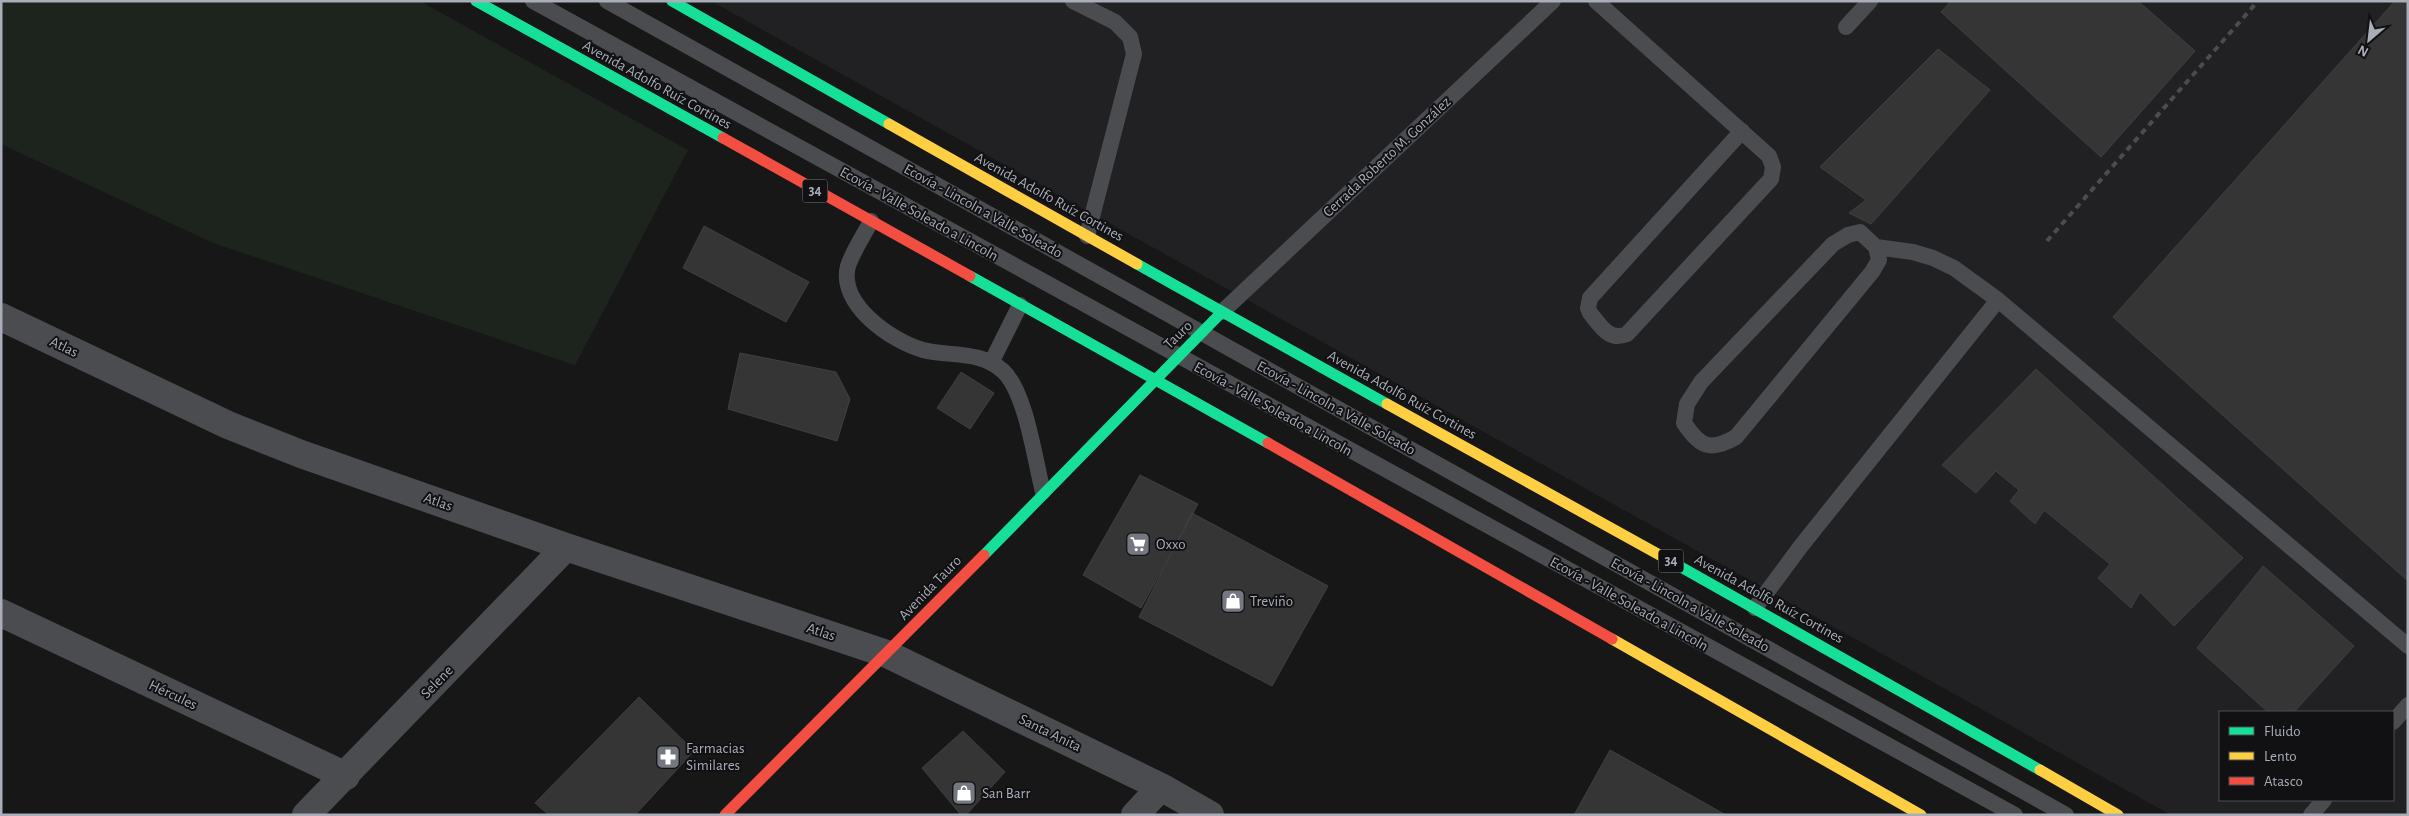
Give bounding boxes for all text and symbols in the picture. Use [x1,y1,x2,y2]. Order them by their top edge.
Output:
north arrow [2344,15,2394,65]
street label: Avenida Adolfo Ruíz Cortines [580,38,734,132]
text: N [2356,42,2371,59]
street label: Cerrada Roberto M. González [1320,94,1454,220]
street label: Avenida Adolfo Ruíz Cortines [972,150,1126,244]
street label: Ecovía - Lincoln a Valle Soleado [901,161,1065,261]
street label: Ecovía - Valle Soleado a Lincoln [837,164,1001,264]
road number: 34 [802,180,828,202]
street label: Tauro [1161,318,1195,352]
street label: Atlas [48,334,80,360]
street label: Avenida Adolfo Ruíz Cortines [1325,348,1479,442]
street label: Ecovía - Lincoln a Valle Soleado [1254,358,1418,458]
street label: Ecovía - Valle Soleado a Lincoln [1191,359,1355,459]
street label: Atlas [422,490,454,514]
supermarket icon: Oxxo [1125,531,1151,557]
place label: Oxxo [1156,537,1186,552]
road number: 34 [1658,550,1684,572]
street label: Avenida Adolfo Ruíz Cortines [1692,552,1846,646]
street label: Avenida Tauro [896,553,964,623]
street label: Ecovía - Valle Soleado a Lincoln [1547,554,1711,654]
street label: Ecovía - Lincoln a Valle Soleado [1608,555,1772,655]
shop icon: Treviño [1220,588,1246,614]
place label: Treviño [1250,594,1293,609]
street label: Atlas [805,620,837,644]
street label: Selene [418,663,456,701]
street label: Hércules [147,677,199,713]
legend [2219,711,2394,801]
street label: Santa Anita [1017,712,1083,754]
text: Fluido [2264,724,2301,739]
place label: Farmacias Similares [686,741,745,773]
pharmacy icon: Farmacias Similares [655,744,681,770]
text: Lento [2264,749,2297,764]
text: Atasco [2264,774,2303,789]
shop icon: San Barr [951,780,977,806]
place label: San Barr [982,786,1030,801]

